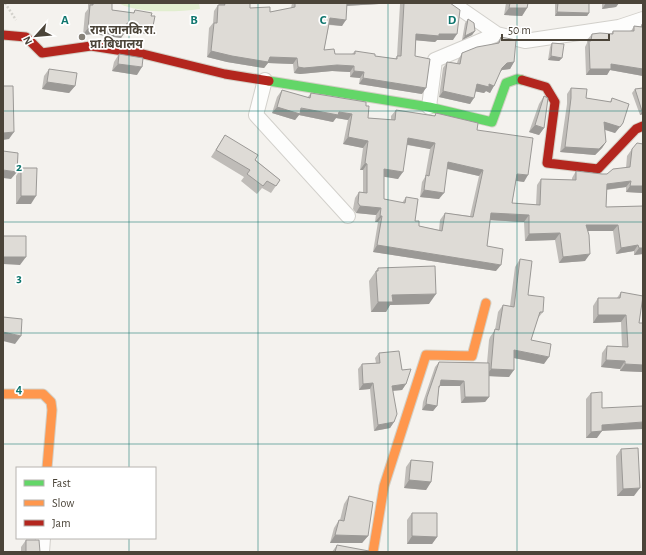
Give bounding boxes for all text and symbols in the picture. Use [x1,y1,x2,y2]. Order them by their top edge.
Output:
text: A [61,14,69,27]
text: B [190,14,198,27]
text: C [320,14,327,27]
text: D [448,14,457,27]
north arrow [16,16,56,56]
scale bar [502,16,609,42]
place label: राम जानकि रा. प्रा.बिधालय [90,22,156,50]
text: 50 m [508,24,531,36]
marker: राम जानकि रा. प्रा.बिधालय [77,32,87,42]
text: N [21,34,34,46]
text: 2 [16,161,22,174]
text: 3 [16,272,22,285]
text: 4 [16,383,23,396]
legend [16,467,156,539]
text: Fast [52,477,71,489]
text: Slow [52,497,74,509]
text: Jam [52,517,71,529]

